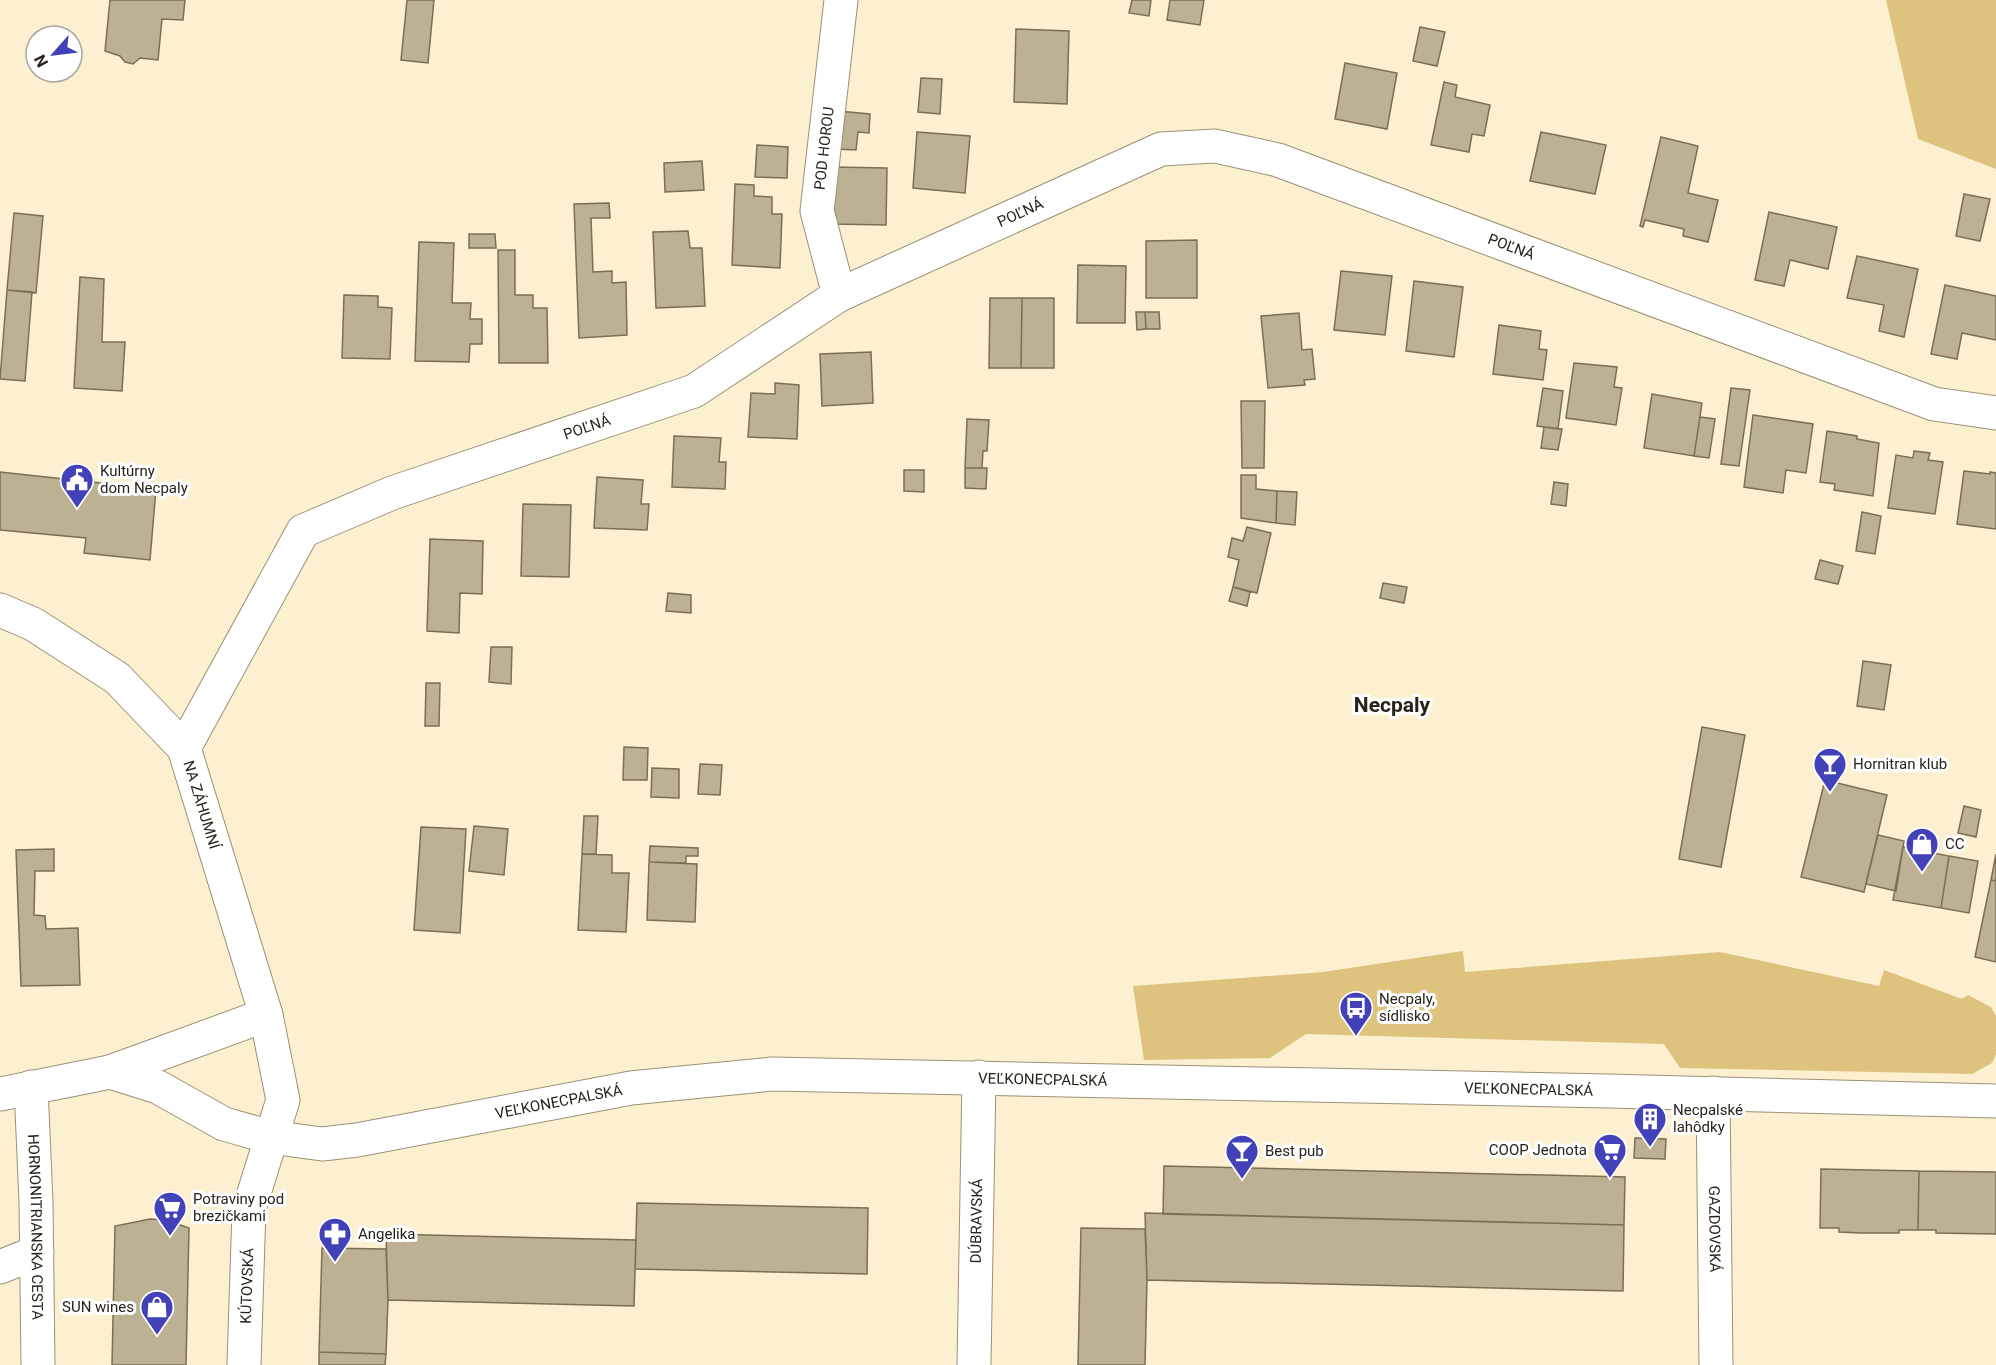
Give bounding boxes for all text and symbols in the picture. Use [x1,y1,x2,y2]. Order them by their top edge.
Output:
north arrow [24,24,84,84]
text: N [30,51,52,70]
street label: POD HOROU [810,106,838,191]
street label: POĽNÁ [994,194,1046,231]
street label: POĽNÁ [1485,230,1537,264]
street label: POĽNÁ [561,411,613,443]
public building icon: Kultúrny dom Necpaly [59,462,95,509]
place label: Kultúrny dom Necpaly [100,462,188,497]
district label: Necpaly [1354,693,1431,717]
bar icon: Hornitran klub [1812,746,1848,793]
place label: Hornitran klub [1853,755,1947,773]
street label: NA ZÁHUMNÍ [179,758,224,852]
shop icon: CC [1904,826,1940,873]
place label: CC [1945,835,1965,853]
bus stop icon: Necpaly, sídlisko [1338,990,1374,1037]
place label: Necpaly, sídlisko [1379,990,1435,1025]
street label: VEĽKONECPALSKÁ [978,1069,1108,1090]
street label: VEĽKONECPALSKÁ [1464,1079,1594,1100]
street label: VEĽKONECPALSKÁ [494,1081,624,1123]
building icon: Necpalské lahôdky [1632,1101,1668,1148]
place label: Necpalské lahôdky [1673,1101,1743,1136]
supermarket icon: COOP Jednota [1592,1132,1628,1179]
bar icon: Best pub [1224,1133,1260,1180]
street label: HORNONITRIANSKA CESTA [24,1134,46,1320]
place label: COOP Jednota [1489,1141,1587,1159]
place label: Best pub [1265,1142,1324,1160]
street label: DÚBRAVSKÁ [967,1178,986,1264]
street label: GAZDOVSKÁ [1705,1186,1724,1273]
supermarket icon: Potraviny pod brezičkami [152,1190,188,1237]
place label: Potraviny pod brezičkami [193,1190,284,1225]
pharmacy icon: Angelika [317,1216,353,1263]
place label: Angelika [358,1225,416,1243]
street label: KÚTOVSKÁ [237,1248,257,1324]
shop icon: SUN wines [139,1289,175,1336]
place label: SUN wines [62,1298,134,1316]

